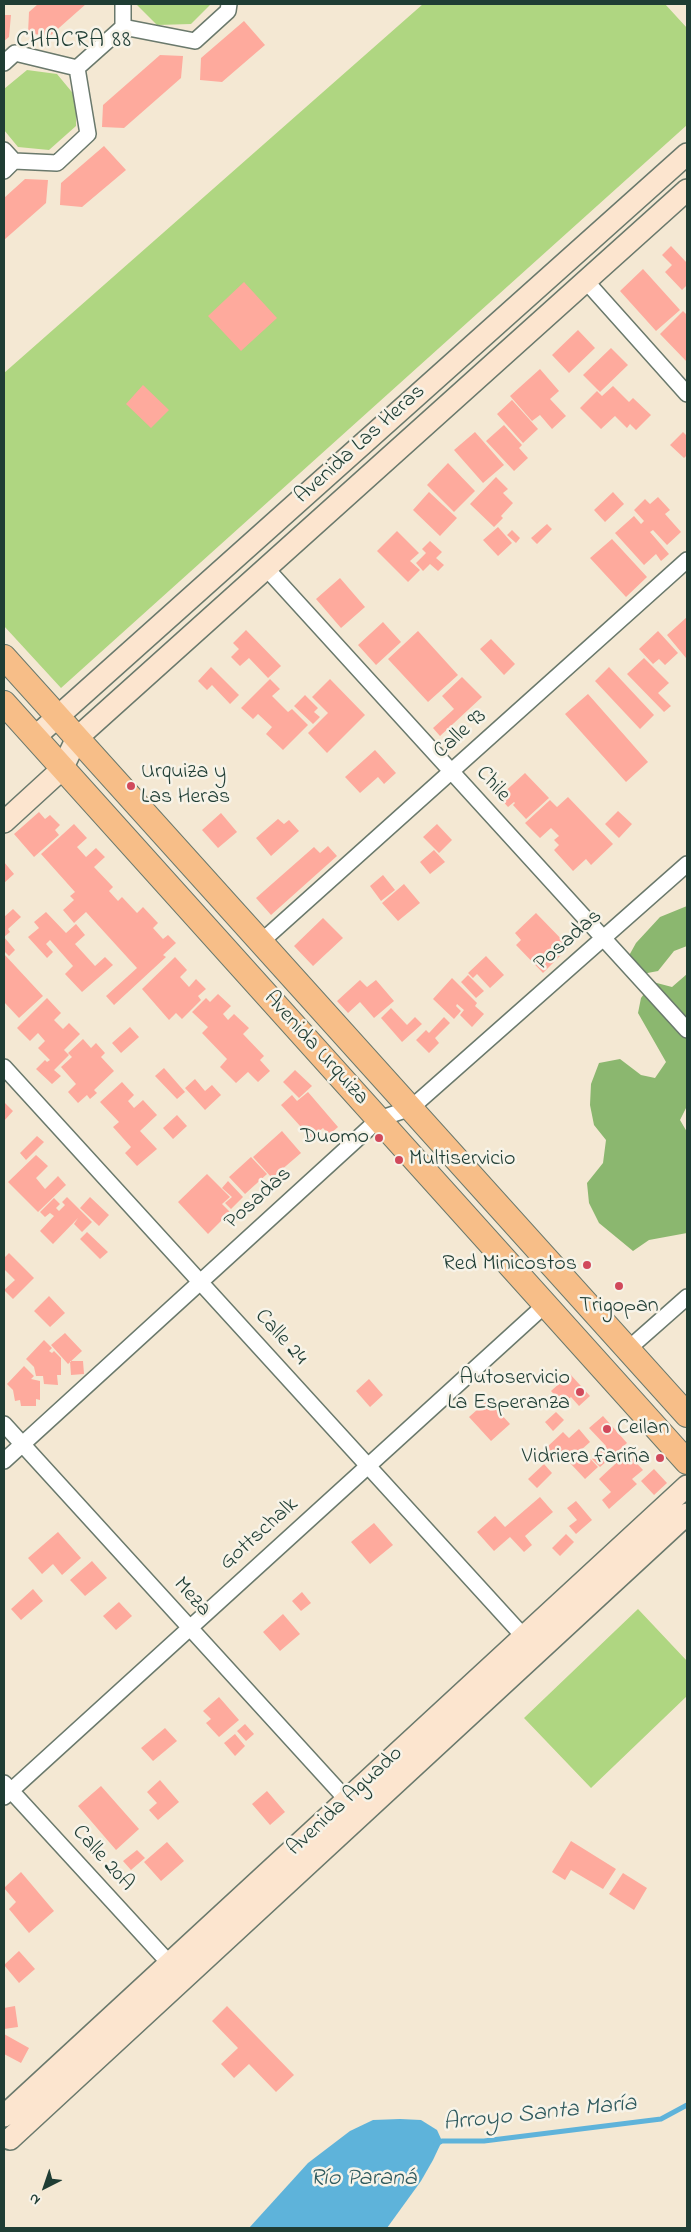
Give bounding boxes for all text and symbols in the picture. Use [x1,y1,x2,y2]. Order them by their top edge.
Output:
district label: CHACRA 88 [15,28,133,56]
street label: Avenida Las Heras [290,380,432,510]
street label: Calle 93 [429,704,493,766]
place label: Urquiza y Las Heras [141,760,230,811]
street label: Chile [469,761,515,809]
marker: Urquiza y Las Heras [125,780,137,792]
street label: Posadas [530,904,608,978]
street label: Avenida Urquiza [257,986,373,1112]
place label: Duomo [300,1125,369,1151]
marker: Duomo [373,1132,385,1144]
place label: Multiservicio [409,1147,515,1173]
marker: Multiservicio [393,1154,405,1166]
street label: Posadas [220,1162,298,1236]
place label: Red Minicostos [443,1252,577,1278]
marker: Red Minicostos [581,1259,593,1271]
marker: Trigopan [613,1280,625,1292]
place label: Trigopan [579,1294,659,1320]
street label: Calle 24 [248,1304,312,1372]
place label: Autoservicio La Esperanza [447,1366,570,1418]
marker: Autoservicio La Esperanza [574,1386,586,1398]
place label: Ceilan [617,1416,669,1442]
marker: Ceilan [601,1423,613,1435]
place label: Vidriera fariña [522,1445,650,1471]
marker: Vidriera fariña [654,1452,666,1464]
street label: Gottschalk [215,1493,305,1577]
street label: Meza [166,1573,216,1623]
street label: Avenida Aguado [283,1742,409,1862]
street label: Calle 20A [65,1820,139,1898]
water label: Arroyo Santa María [442,2091,638,2139]
north arrow [20,2162,70,2212]
water label: Río Paraná [310,2166,416,2194]
text: N [24,2188,45,2210]

